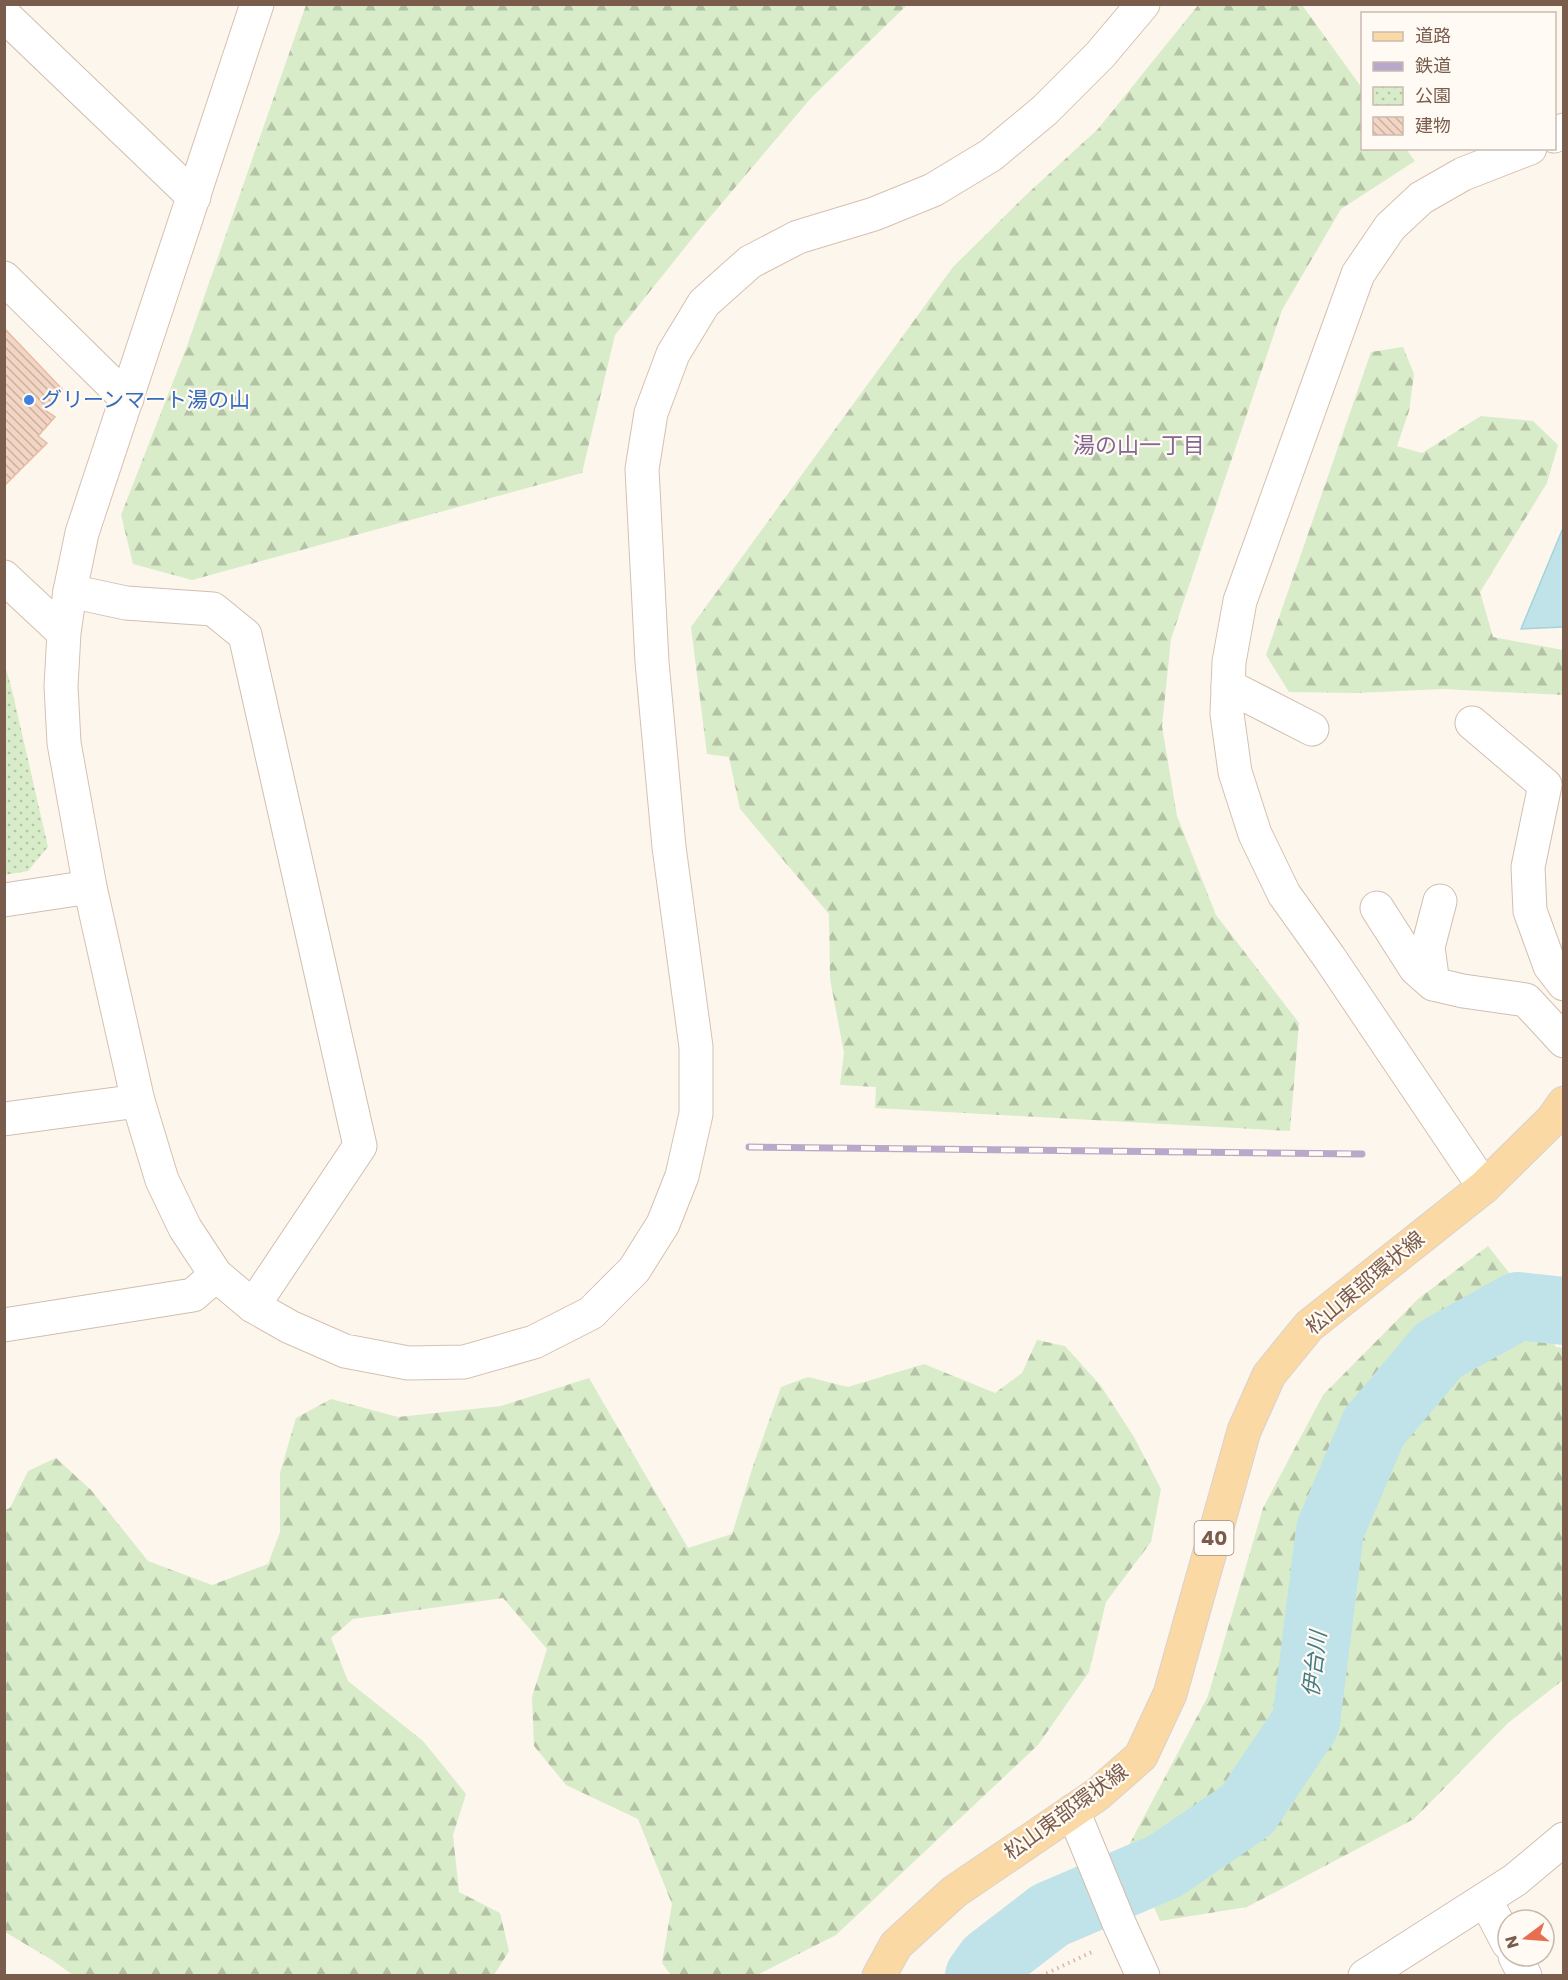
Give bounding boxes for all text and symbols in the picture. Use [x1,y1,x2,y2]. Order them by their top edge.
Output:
legend [1361,12,1556,150]
text: 道路 [1415,23,1451,48]
text: 鉄道 [1415,53,1451,78]
text: 公園 [1415,83,1451,108]
text: 建物 [1415,113,1451,138]
place label: グリーンマート湯の山 [41,385,250,414]
marker: グリーンマート湯の山 [22,393,36,407]
district label: 湯の山一丁目 [1073,430,1205,461]
street label: 松山東部環状線 [1299,1224,1430,1341]
road number: 40 [1194,1521,1234,1555]
water label: 伊台川 [1295,1627,1334,1699]
street label: 松山東部環状線 [998,1757,1134,1867]
north arrow [1496,1908,1556,1968]
text: N [1499,1933,1525,1951]

